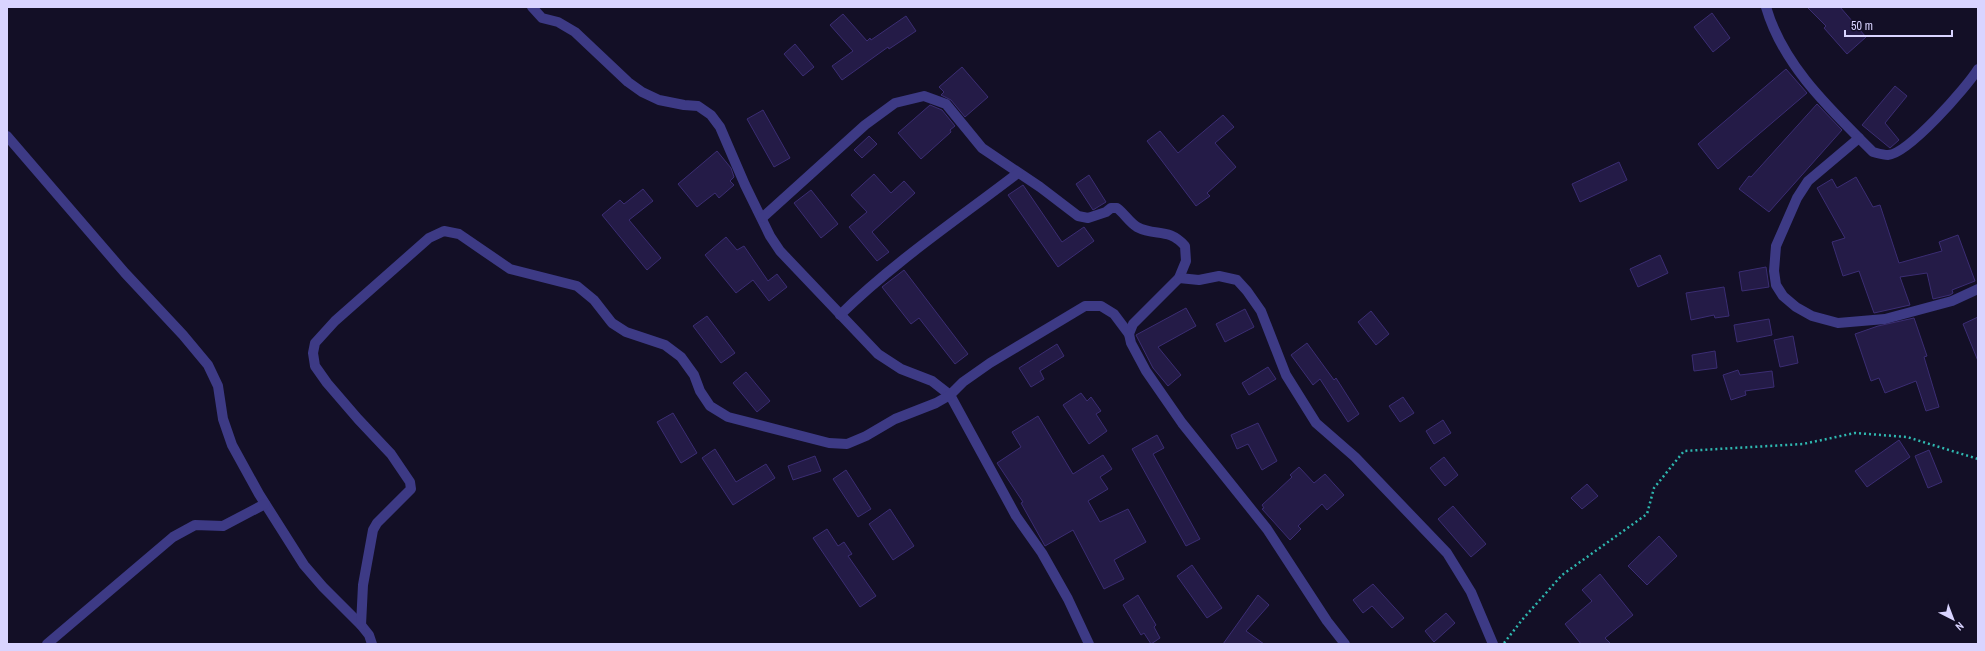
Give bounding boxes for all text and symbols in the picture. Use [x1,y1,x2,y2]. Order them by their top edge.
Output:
scale bar [1845,12,1952,38]
text: 50 m [1851,18,1873,34]
north arrow [1933,599,1973,639]
text: N [1953,619,1967,634]

